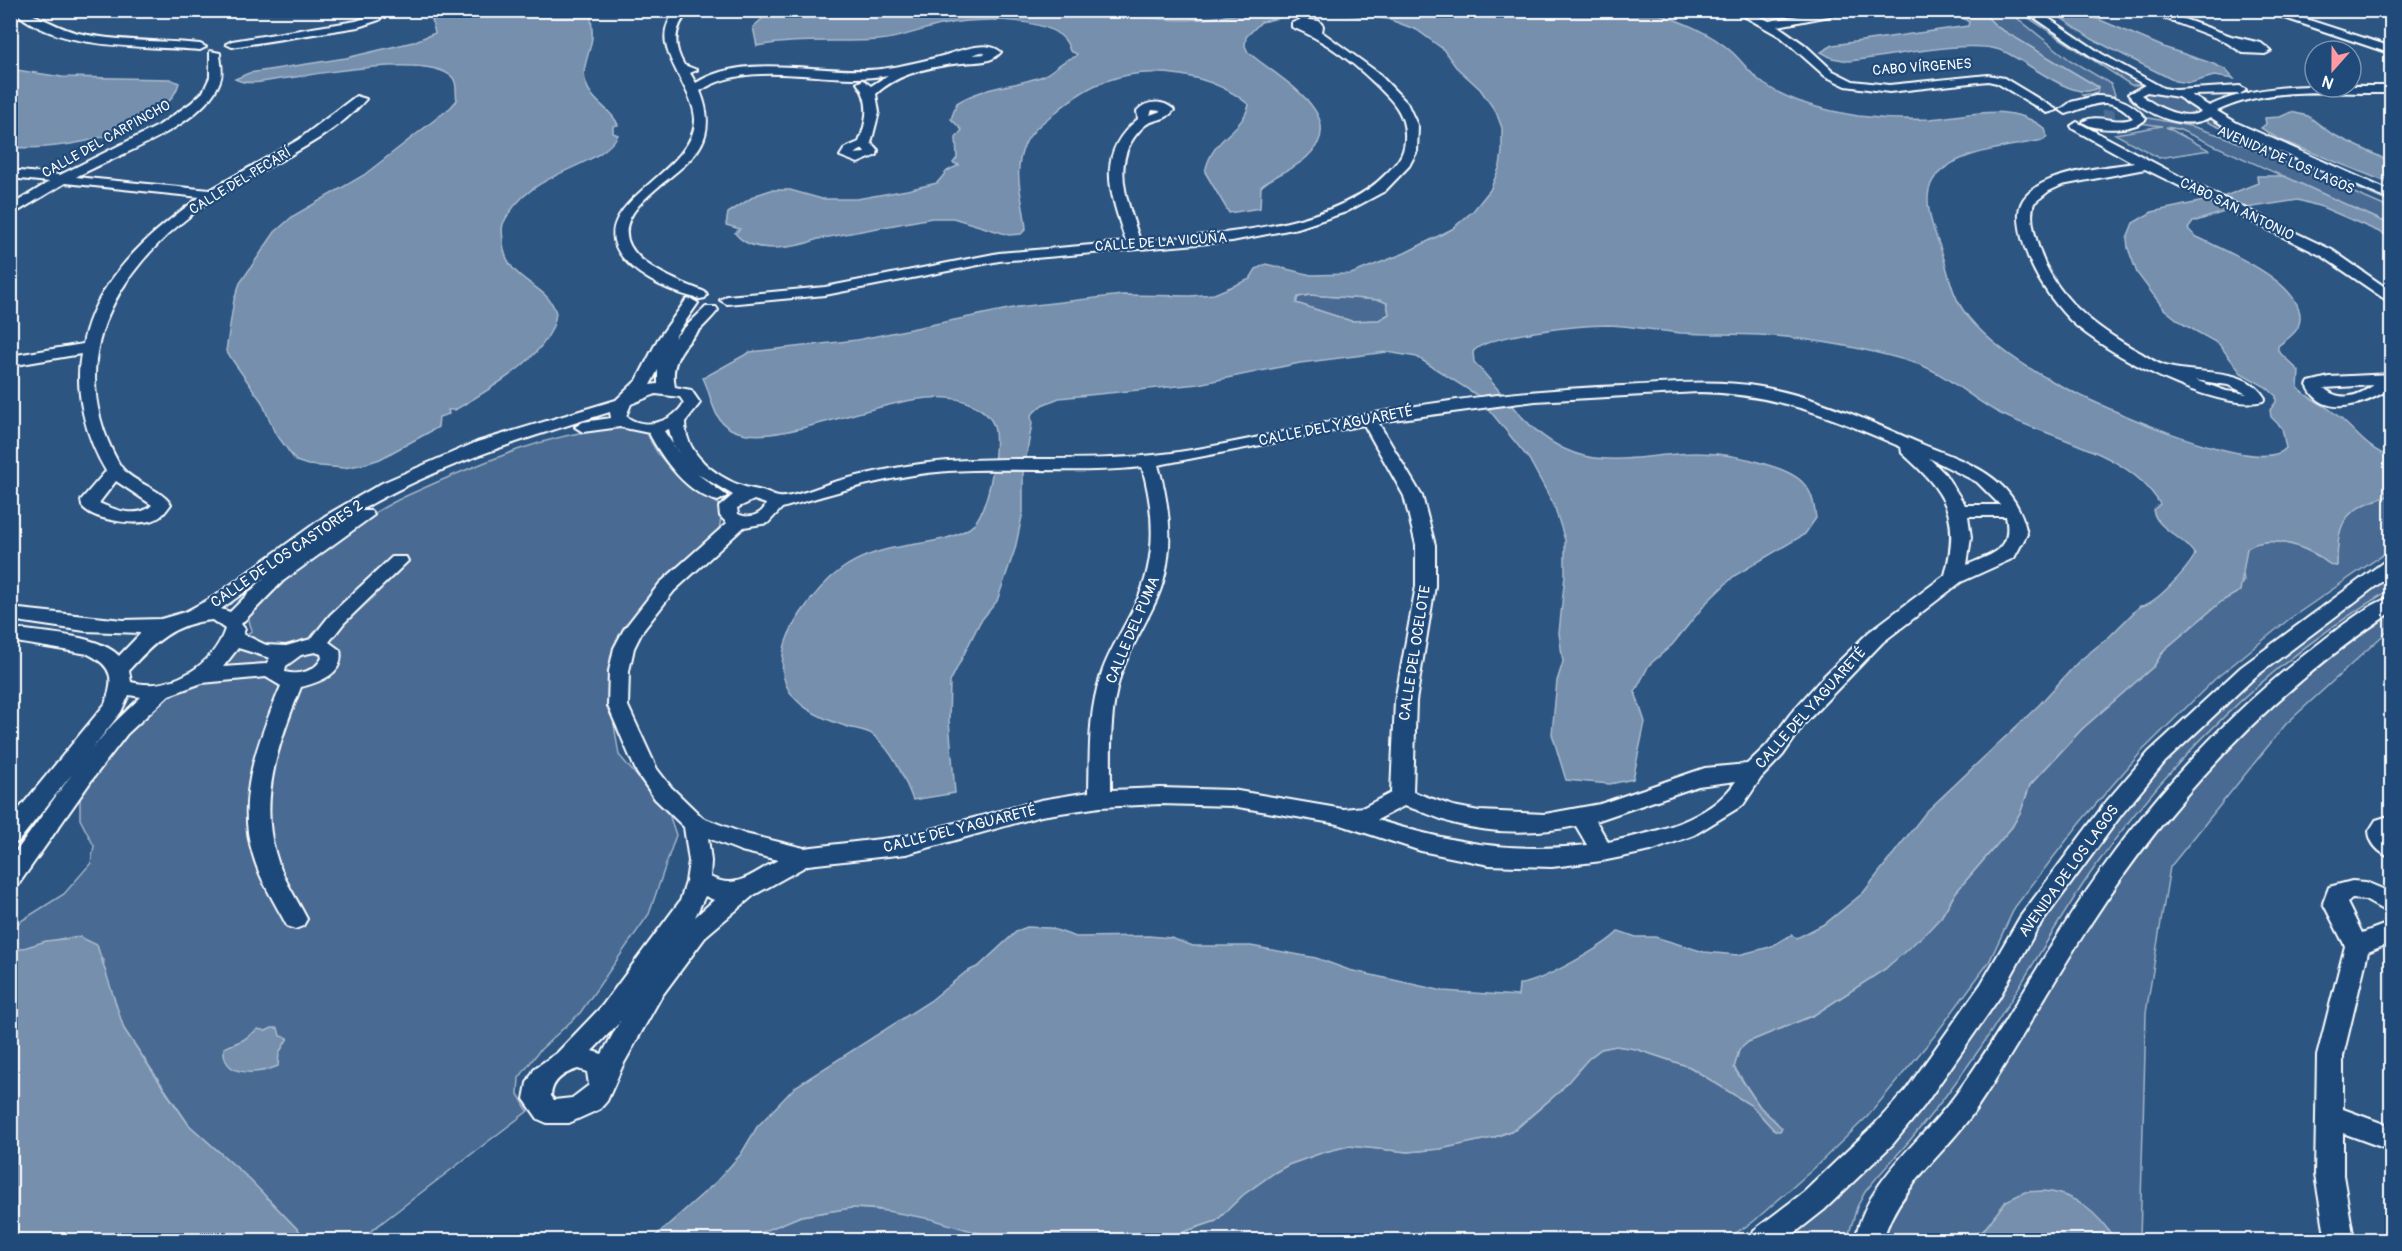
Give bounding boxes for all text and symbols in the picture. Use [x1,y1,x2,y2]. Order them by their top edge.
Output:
north arrow [2303,39,2363,99]
street label: CABO VÍRGENES [1872,54,1972,79]
text: N [2319,71,2337,93]
street label: CALLE DEL CARPINCHO [39,97,173,181]
street label: AVENIDA DE LOS LAGOS [2215,122,2357,198]
street label: CALLE DEL PECARÍ [186,143,294,218]
street label: CABO SAN ANTONIO [2177,174,2297,244]
street label: CALLE DE LA VICUÑA [1094,228,1228,255]
street label: CALLE DEL YAGUARETÉ [1257,402,1415,450]
street label: CALLE DE LOS CASTORES 2 [207,496,367,612]
street label: CALLE DEL PUMA [1102,573,1164,686]
street label: CALLE DEL OCELOTE [1395,584,1435,722]
street label: CALLE DEL YAGUARETÉ [1751,643,1871,773]
street label: CALLE DEL YAGUARETÉ [881,801,1039,857]
street label: AVENIDA DE LOS LAGOS [2015,801,2123,941]

